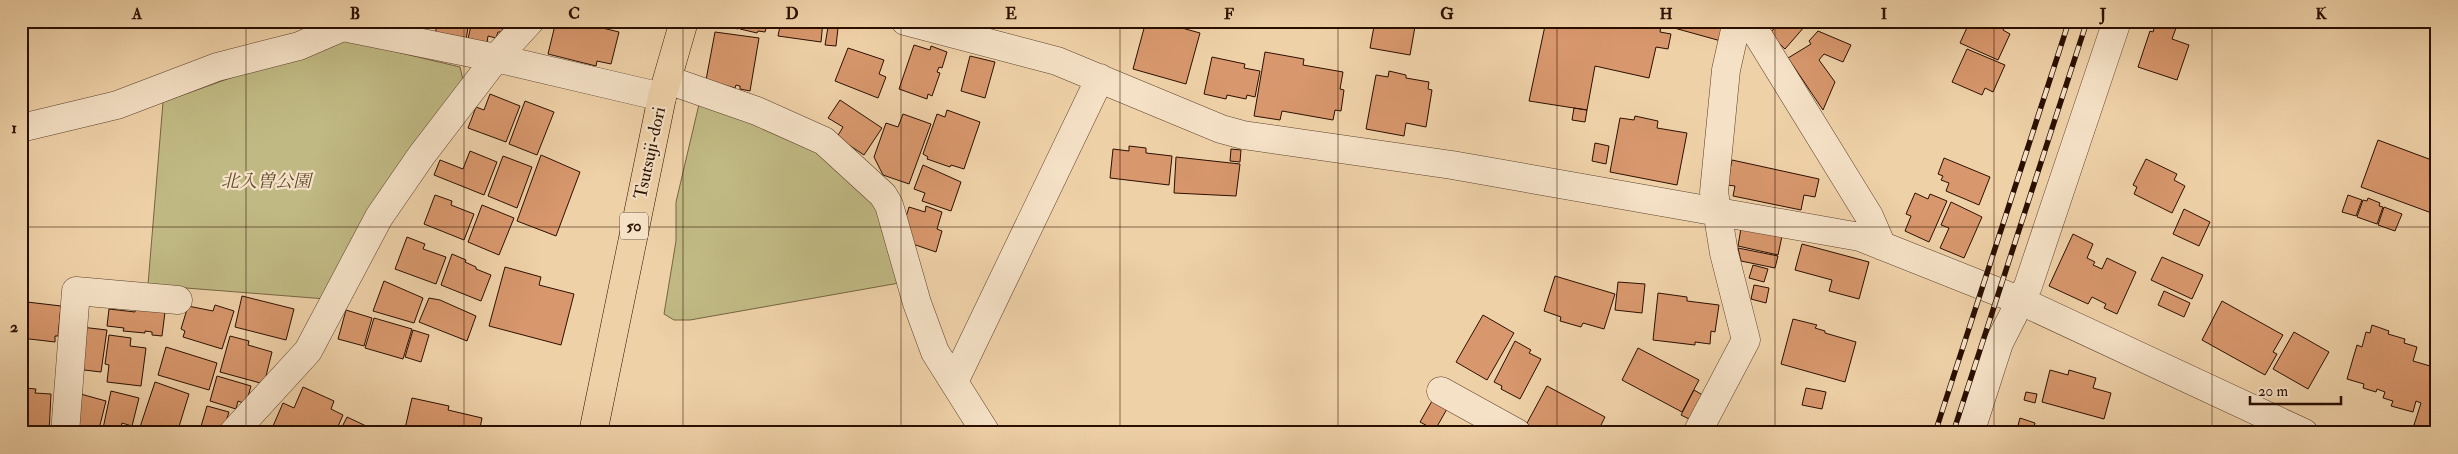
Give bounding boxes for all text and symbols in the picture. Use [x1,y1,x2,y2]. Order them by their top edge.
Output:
text: A [131,4,143,24]
text: B [350,4,360,24]
text: C [568,4,580,24]
text: D [785,4,799,24]
text: E [1005,4,1017,24]
text: F [1224,4,1234,24]
text: G [1440,4,1454,24]
text: H [1659,4,1673,24]
text: I [1881,4,1888,24]
text: J [2099,4,2107,25]
text: K [2315,4,2327,24]
street label: Tsutsuji-dori [629,104,671,201]
text: 1 [11,118,17,138]
park label: 北入曽公園 [221,170,314,193]
road number: 50 [620,212,648,240]
text: 2 [10,317,18,337]
scale bar [2250,374,2342,406]
text: 20 m [2258,382,2288,401]

